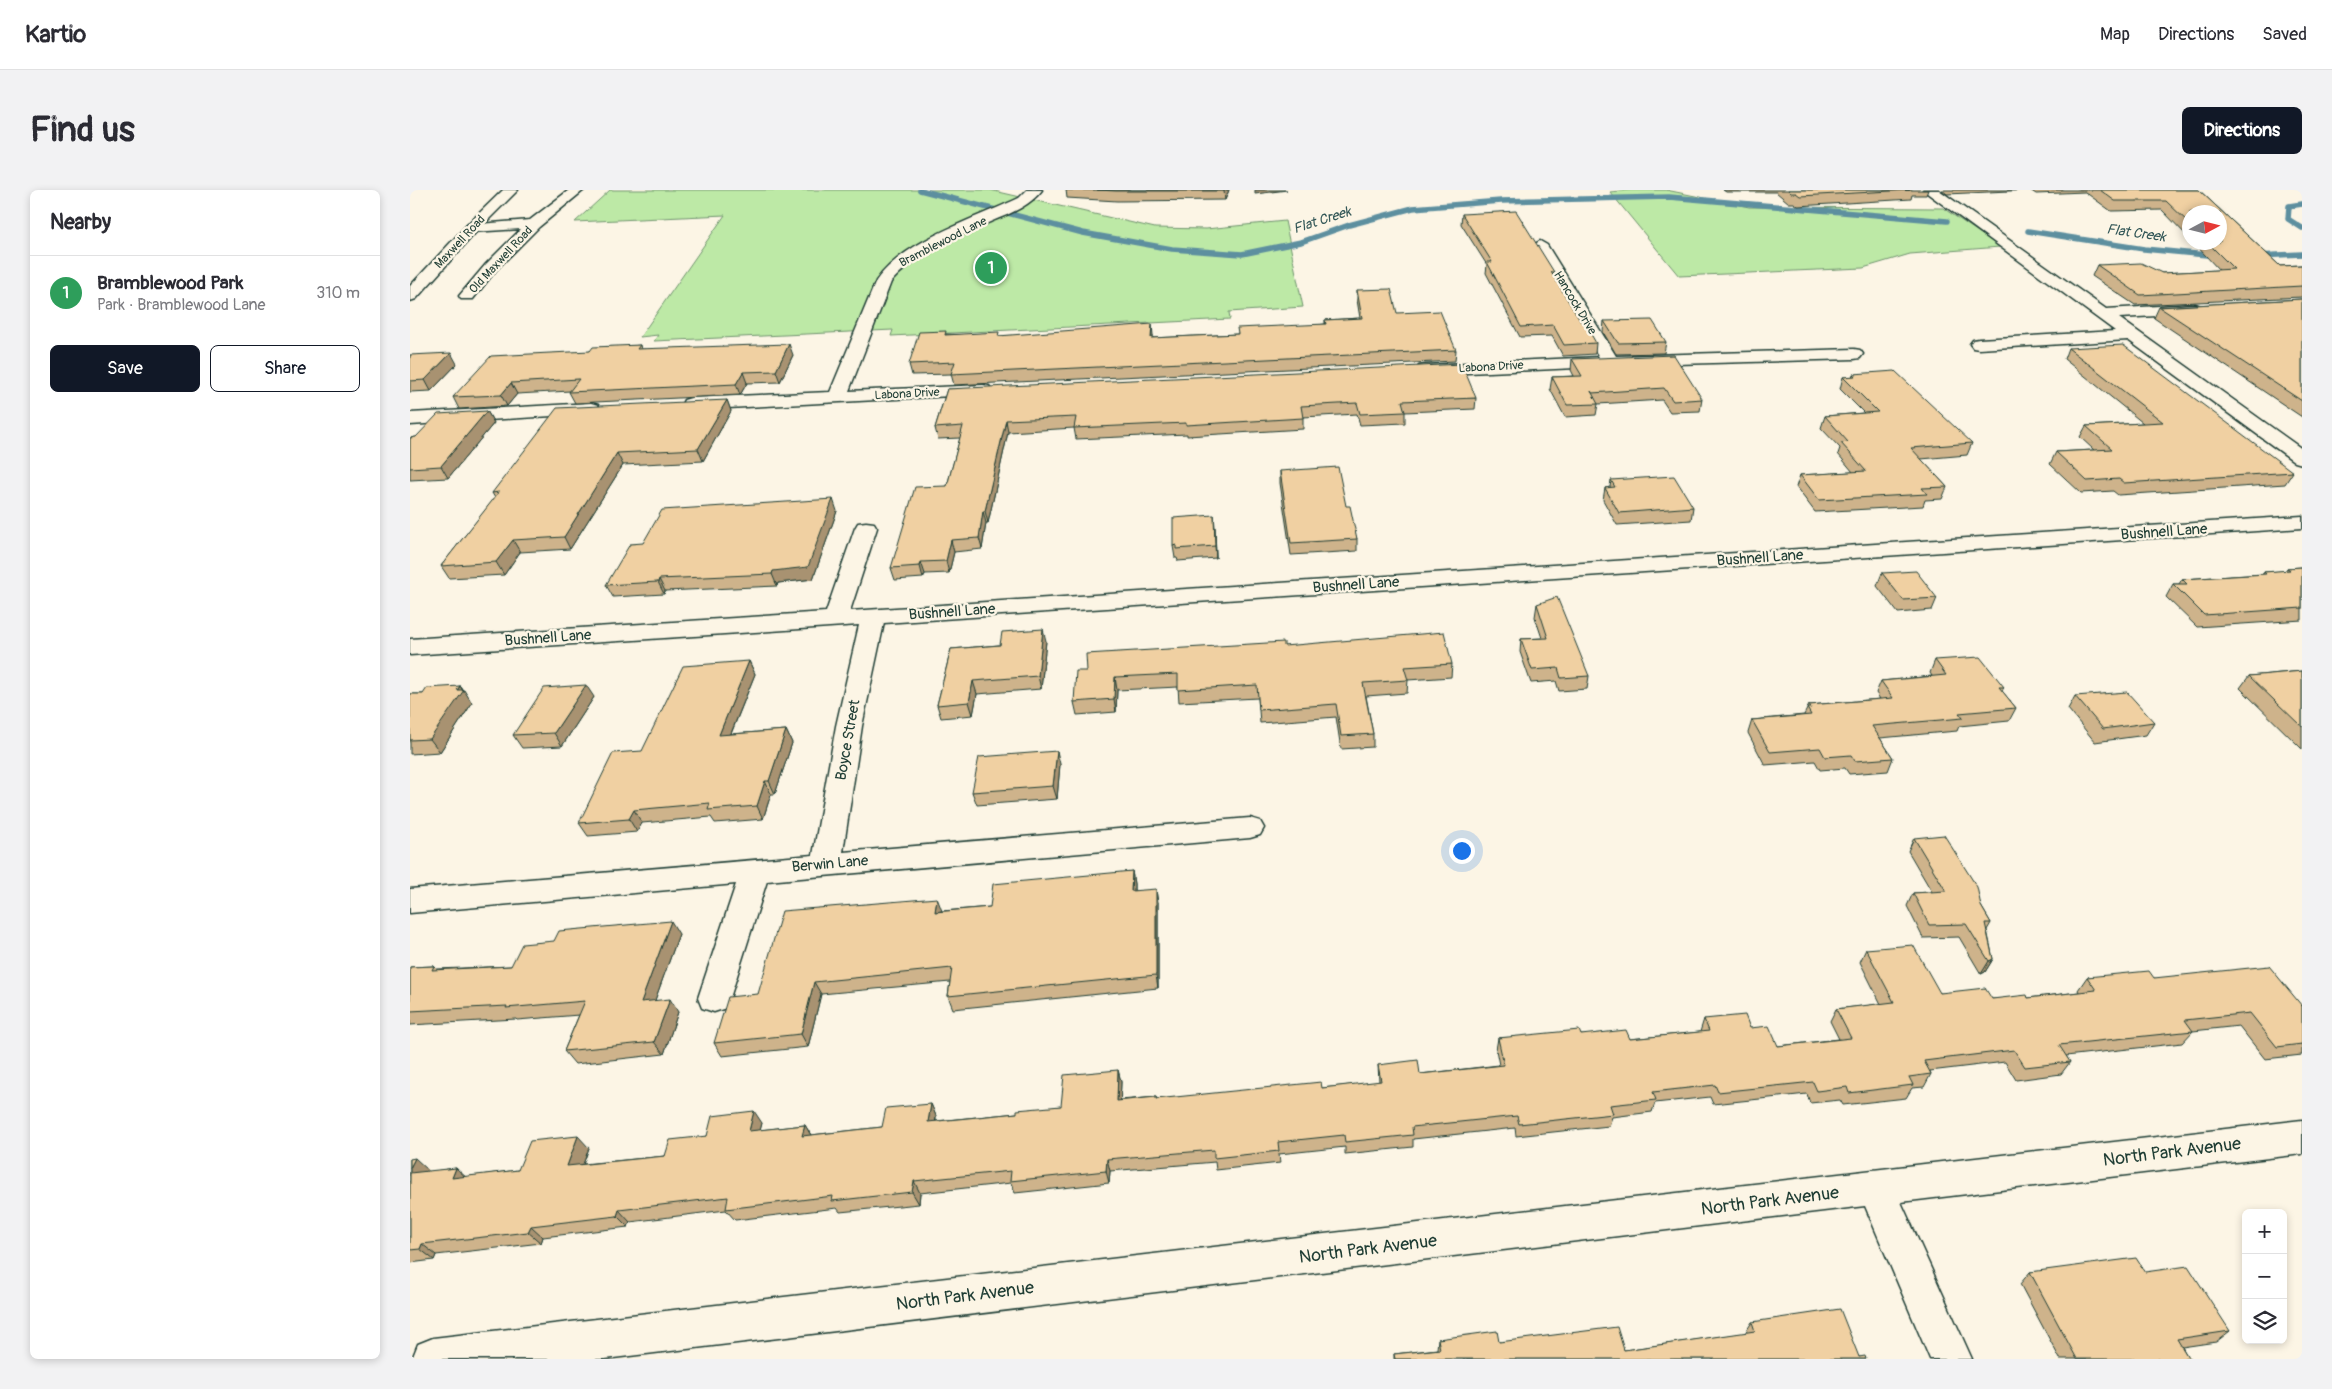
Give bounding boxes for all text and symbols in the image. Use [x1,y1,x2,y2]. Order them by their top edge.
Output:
text: Kartio [25,20,86,49]
text: Map [2100,23,2130,46]
text: Directions [2158,23,2234,46]
text: Saved [2262,23,2307,46]
button: Directions [2182,107,2302,154]
text: Find us [30,108,135,152]
water label: Flat Creek [1291,202,1354,237]
north arrow [2182,205,2227,250]
text: Nearby [50,209,111,236]
street label: Maxwell Road [432,212,489,272]
street label: Bramblewood Lane [897,213,989,271]
water label: Flat Creek [2105,220,2168,246]
street label: Old Maxwell Road [466,223,536,297]
pin: 1 [975,249,1007,287]
street label: Hancock Drive [1550,269,1600,338]
text: Bramblewood Park [97,271,243,295]
text: 1 [63,283,69,303]
text: 310 m [316,283,360,303]
text: Park · Bramblewood Lane [97,295,265,315]
button: Save [50,345,200,392]
button: Share [210,345,360,392]
street label: Labona Drive [1458,358,1524,376]
street label: Labona Drive [874,385,940,403]
street label: Bushnell Lane [2120,519,2209,545]
street label: Bushnell Lane [1716,545,1805,571]
street label: Bushnell Lane [1312,572,1401,598]
street label: Bushnell Lane [908,599,997,625]
street label: Bushnell Lane [504,625,593,651]
street label: Boyce Street [832,697,865,782]
your location [1449,838,1475,864]
street label: Berwin Lane [791,851,870,877]
street label: North Park Avenue [2102,1132,2242,1172]
street label: North Park Avenue [1700,1181,1840,1221]
map controls [2242,1209,2287,1344]
button: + [2242,1209,2287,1254]
street label: North Park Avenue [1298,1229,1438,1269]
button: − [2242,1254,2287,1299]
street label: North Park Avenue [895,1276,1035,1316]
button: layers [2242,1299,2287,1344]

